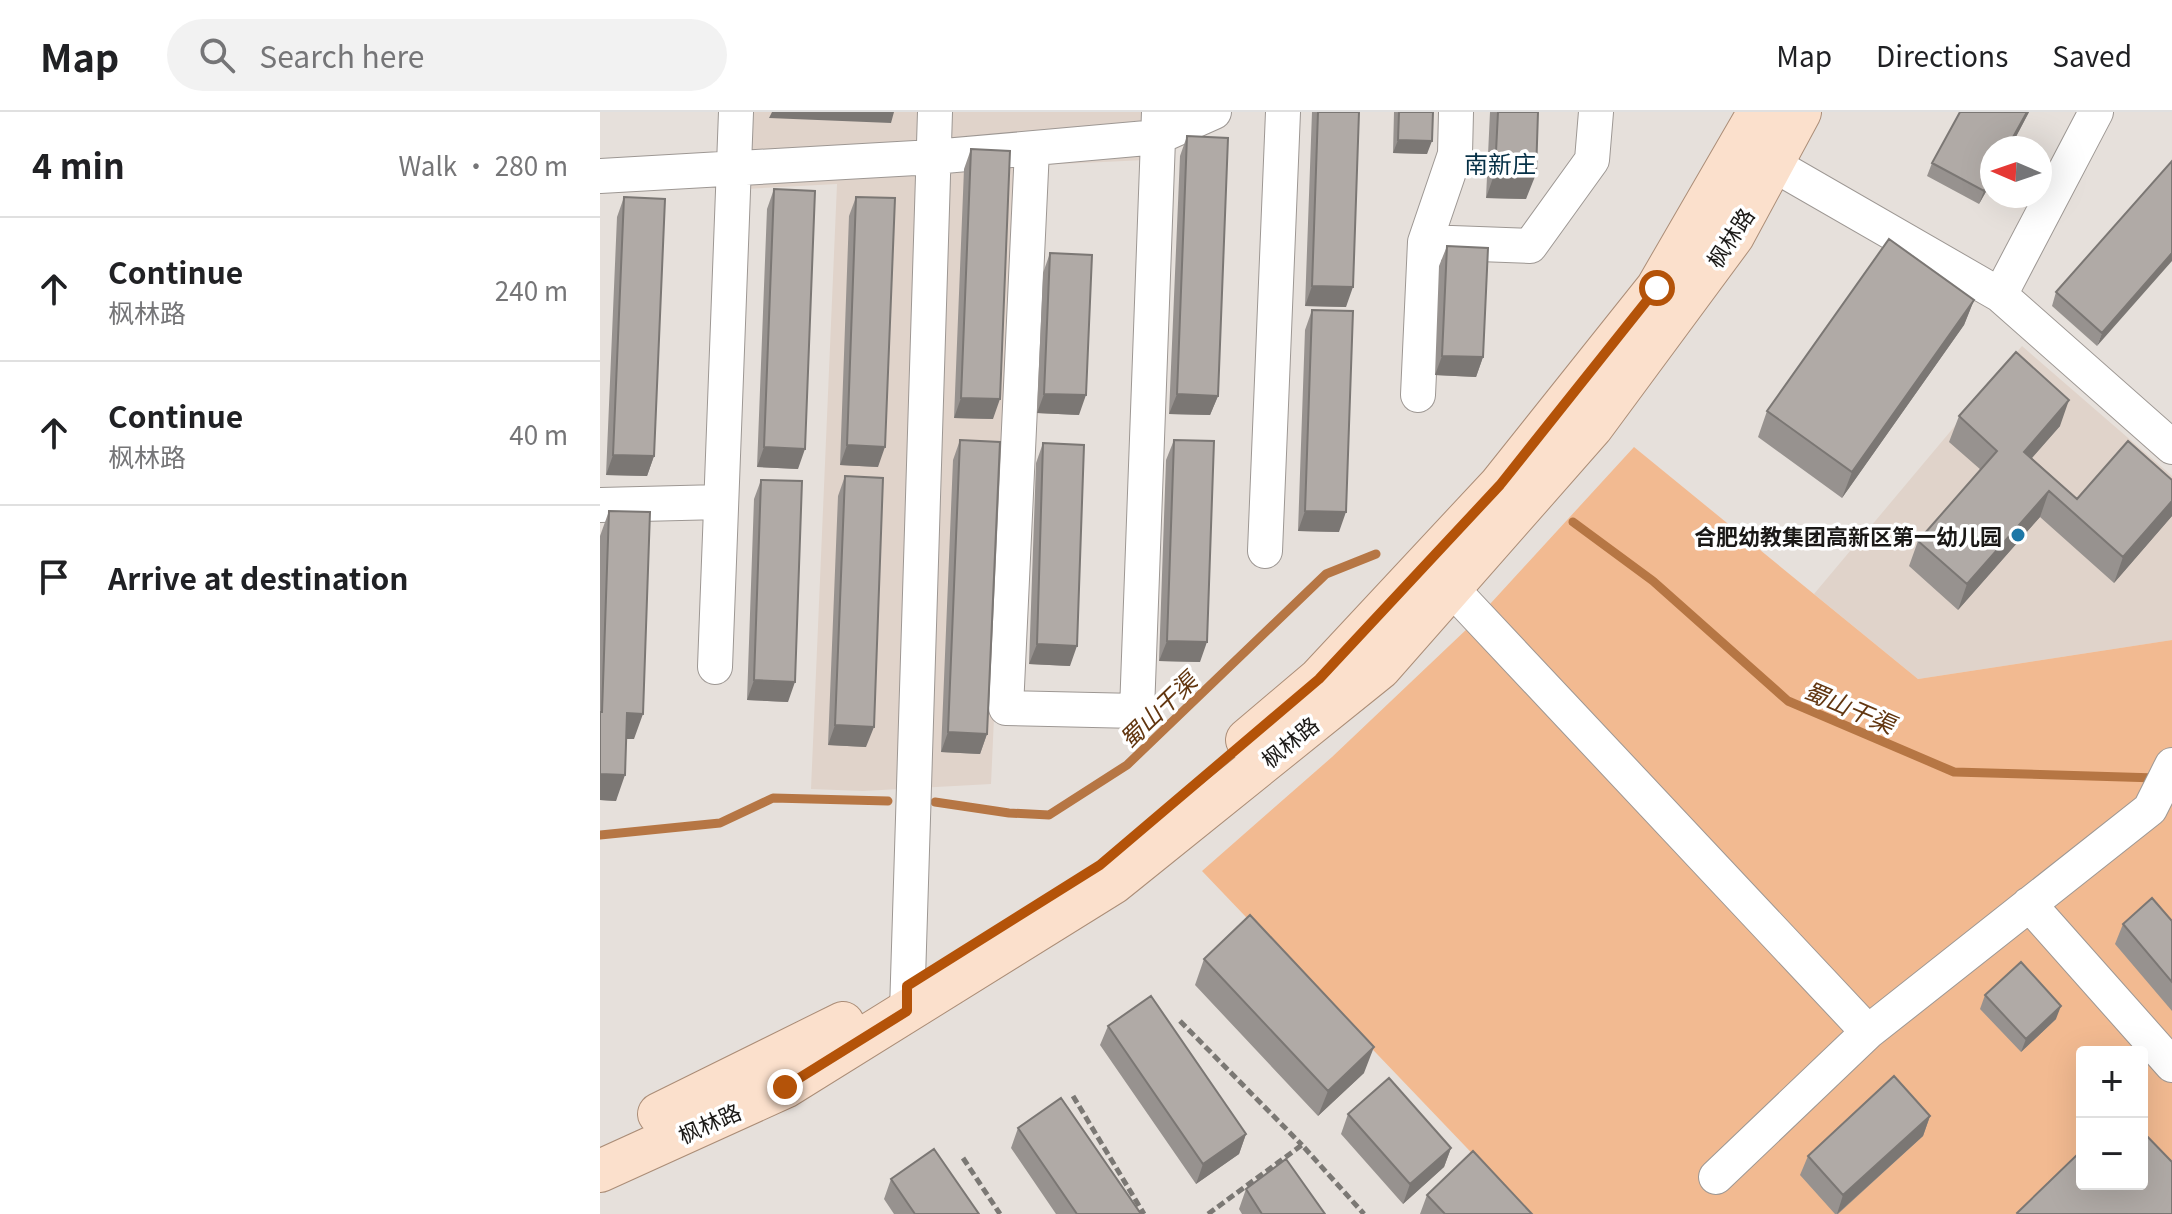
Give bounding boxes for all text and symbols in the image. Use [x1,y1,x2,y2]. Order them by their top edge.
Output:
search box [167,19,727,91]
text: Map [40,28,119,83]
icon: search [195,33,239,77]
text: Search here [259,33,424,77]
text: Map [1776,35,1832,75]
text: Directions [1876,35,2008,75]
text: Saved [2052,35,2132,75]
north arrow [1980,136,2052,208]
text: 4 min [32,140,125,189]
district label: 南新庄 [1464,145,1536,180]
text: Walk · 280 m [399,146,568,183]
street label: 枫林路 [1698,201,1760,273]
text: Continue [108,249,243,293]
icon: ahead [32,267,76,311]
route start [1639,270,1675,306]
text: 240 m [495,271,568,308]
text: 枫林路 [108,293,186,330]
text: Continue [108,393,243,437]
icon: ahead [32,411,76,455]
text: 40 m [509,415,568,452]
text: 枫林路 [108,437,186,474]
place label: 合肥幼教集团高新区第一幼儿园 [1694,519,2002,551]
marker: 合肥幼教集团高新区第一幼儿园 [2009,526,2027,544]
icon: arrive [32,555,76,599]
text: Arrive at destination [108,555,409,599]
water label: 蜀山干渠 [1110,661,1206,755]
water label: 蜀山干渠 [1799,671,1904,742]
street label: 枫林路 [1253,708,1325,774]
map controls [2076,1046,2148,1190]
button: + [2076,1046,2148,1118]
route end [767,1069,803,1105]
street label: 枫林路 [672,1094,746,1150]
button: − [2076,1118,2148,1190]

